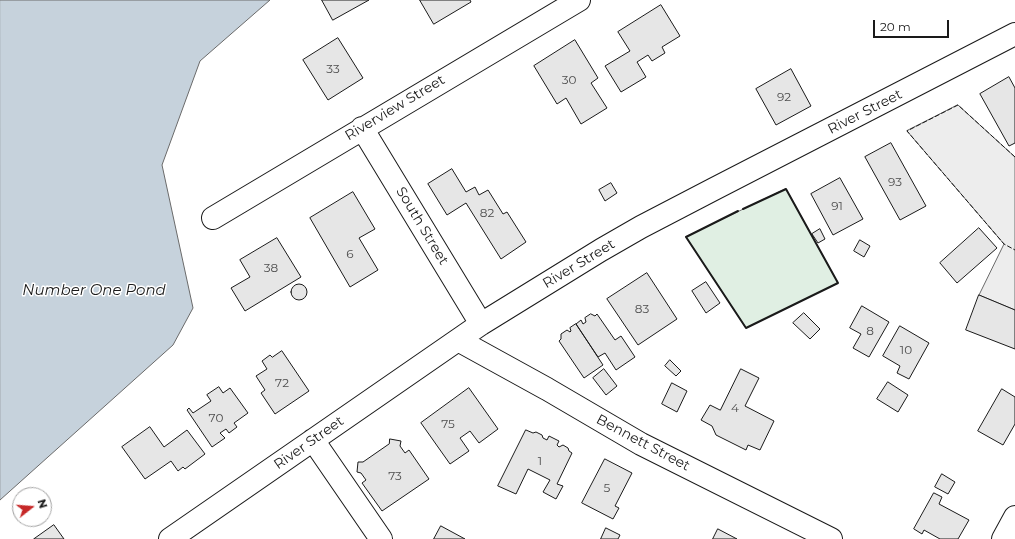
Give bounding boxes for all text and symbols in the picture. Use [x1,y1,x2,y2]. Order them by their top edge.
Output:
scale bar [875,12,951,38]
text: 20 m [880,19,911,34]
house number: 33 [326,62,340,76]
street label: Riverview Street [342,72,448,144]
house number: 30 [562,73,576,87]
street label: River Street [825,86,905,138]
house number: 92 [777,90,791,104]
house number: 93 [888,175,902,189]
street label: South Street [392,184,452,268]
house number: 91 [831,199,843,213]
house number: 82 [480,206,494,220]
street label: River Street [540,236,618,292]
house number: 6 [346,247,354,261]
house number: 38 [264,261,278,275]
water label: Number One Pond [22,282,166,300]
house number: 83 [635,302,649,316]
house number: 8 [866,324,874,338]
house number: 10 [900,343,912,357]
house number: 72 [275,376,289,390]
house number: 4 [731,401,739,415]
house number: 70 [209,411,223,425]
street label: Bennett Street [593,411,693,475]
street label: River Street [271,413,347,473]
house number: 75 [441,417,455,431]
house number: 1 [538,454,542,468]
house number: 73 [388,469,402,483]
house number: 5 [604,481,610,495]
north arrow [12,487,52,527]
text: N [35,497,51,510]

